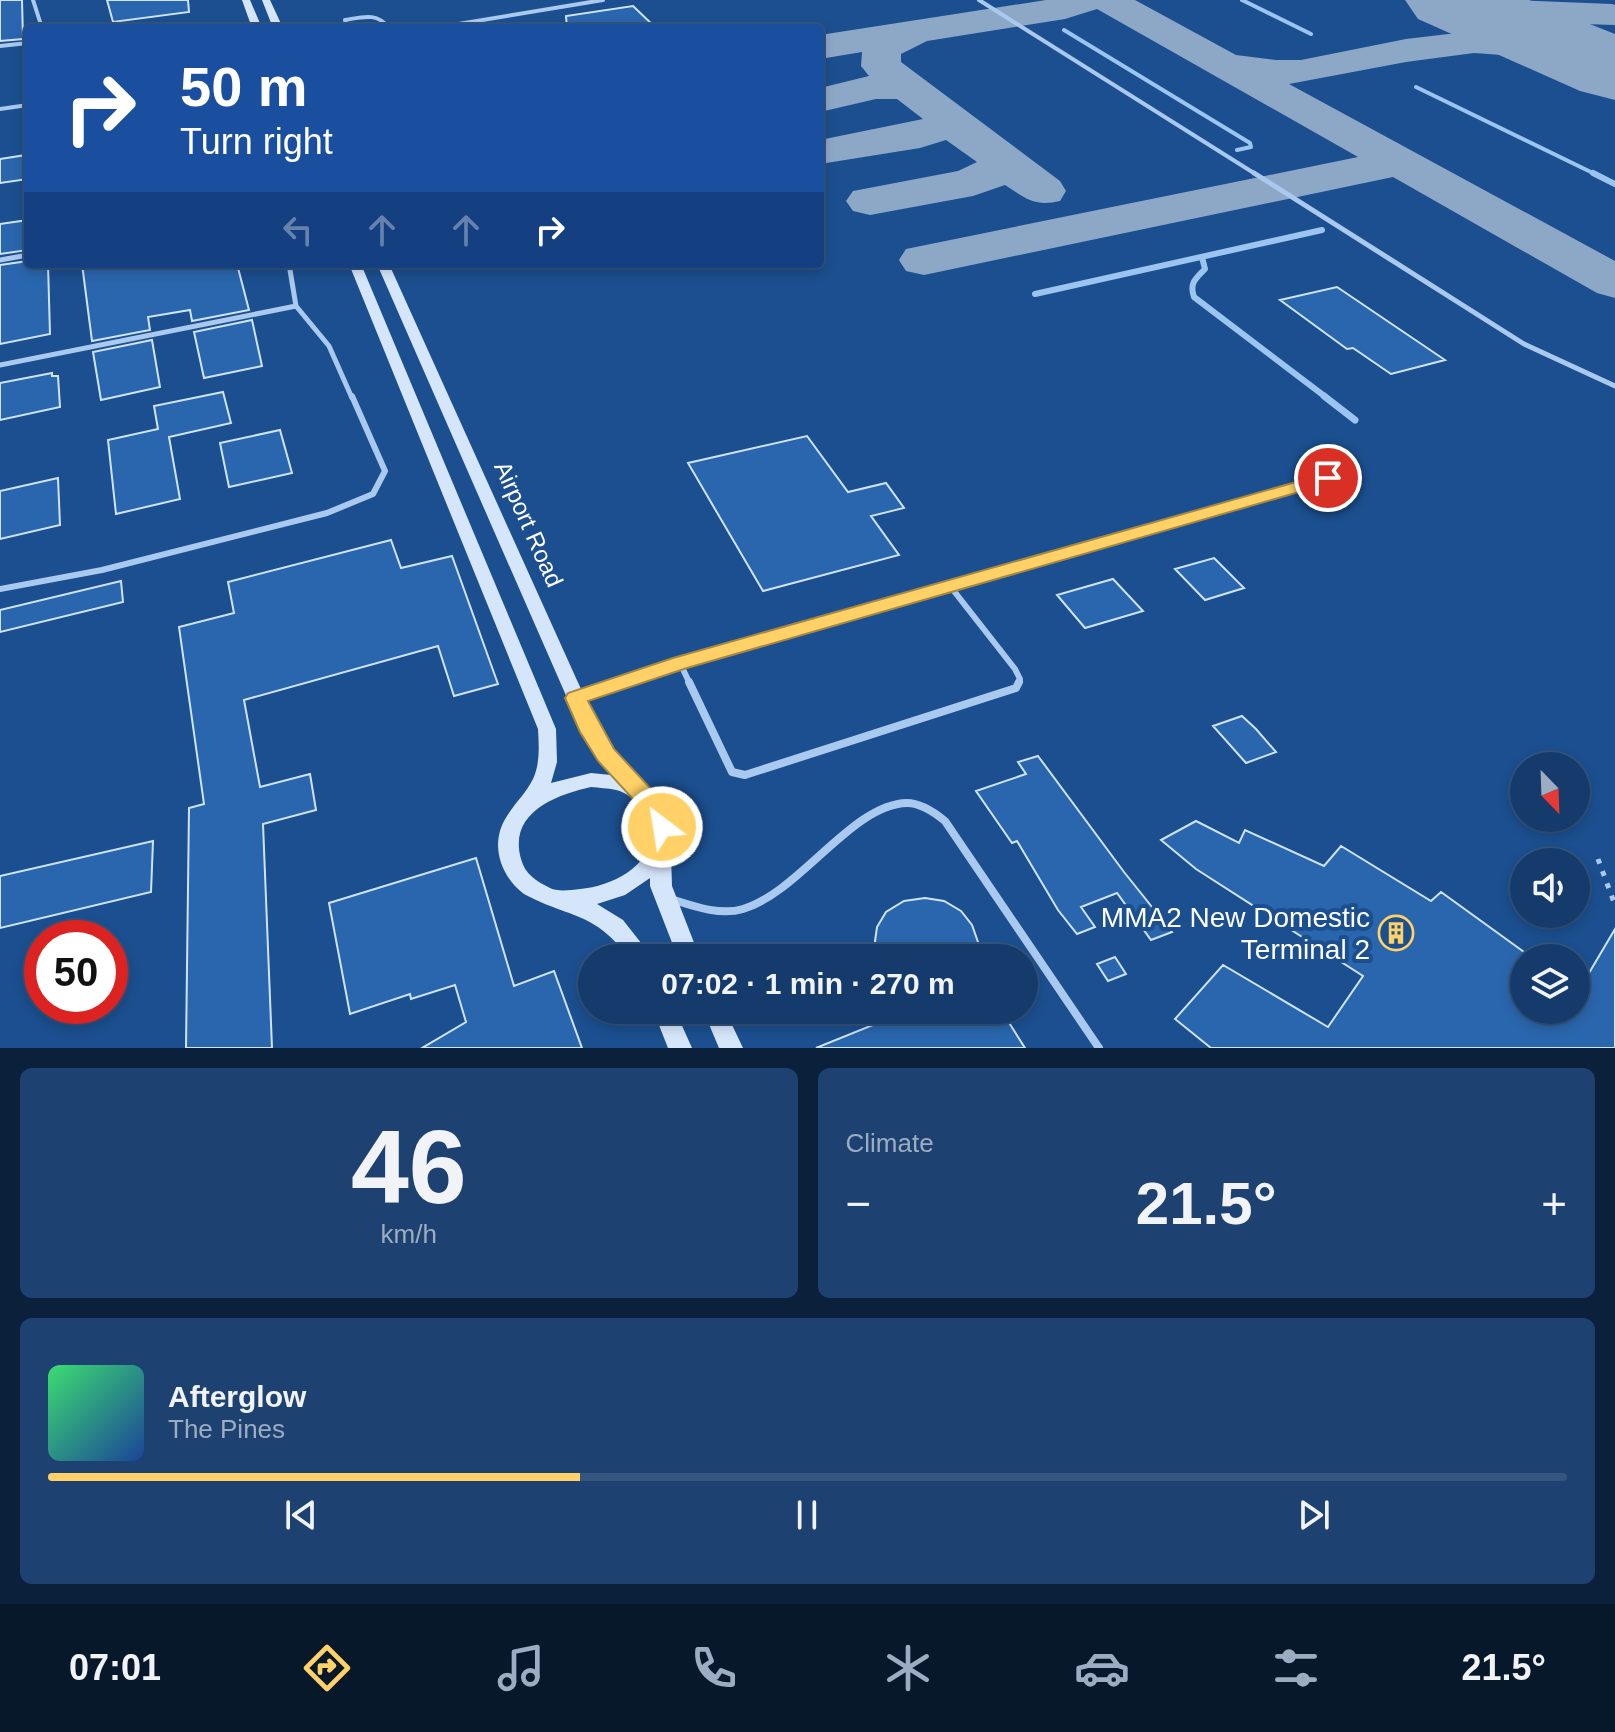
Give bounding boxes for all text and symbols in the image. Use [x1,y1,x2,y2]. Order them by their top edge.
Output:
text: 50 m [180,55,308,118]
icon: right [48,56,152,160]
text: Turn right [180,121,333,162]
icon: left [276,208,320,252]
icon: ahead [360,208,404,252]
icon: ahead [444,208,488,252]
icon: right [528,208,572,252]
pin [1294,444,1362,512]
icon: arrive [1306,456,1350,500]
street label: Airport Road [489,457,569,591]
north arrow [1510,752,1590,832]
map controls [1510,752,1590,1024]
position arrow [620,785,704,869]
button: sound [1510,848,1590,928]
place label: MMA2 New Domestic Terminal 2 [1101,902,1370,965]
building icon: MMA2 New Domestic Terminal 2 [1377,914,1415,952]
speed limit sign: 50 [24,920,128,1024]
button: layers [1510,944,1590,1024]
text: 07:02 · 1 min · 270 m [661,967,955,1000]
text: 46 [351,1109,467,1225]
text: Climate [846,1128,934,1158]
text: 21.5° [1136,1170,1277,1237]
text: − [846,1179,871,1228]
text: + [1541,1179,1567,1228]
text: km/h [381,1219,437,1249]
text: Afterglow [168,1380,306,1413]
text: The Pines [168,1414,285,1444]
icon: previous [279,1493,323,1537]
icon: pause [785,1493,829,1537]
icon: next [1292,1493,1336,1537]
icon: directions [299,1640,355,1696]
icon: music [493,1640,549,1696]
icon: phone [686,1640,742,1696]
icon: climate [880,1640,936,1696]
icon: car [1074,1640,1130,1696]
icon: filters [1268,1640,1324,1696]
text: 07:01 [69,1647,161,1688]
text: 21.5° [1462,1647,1546,1688]

